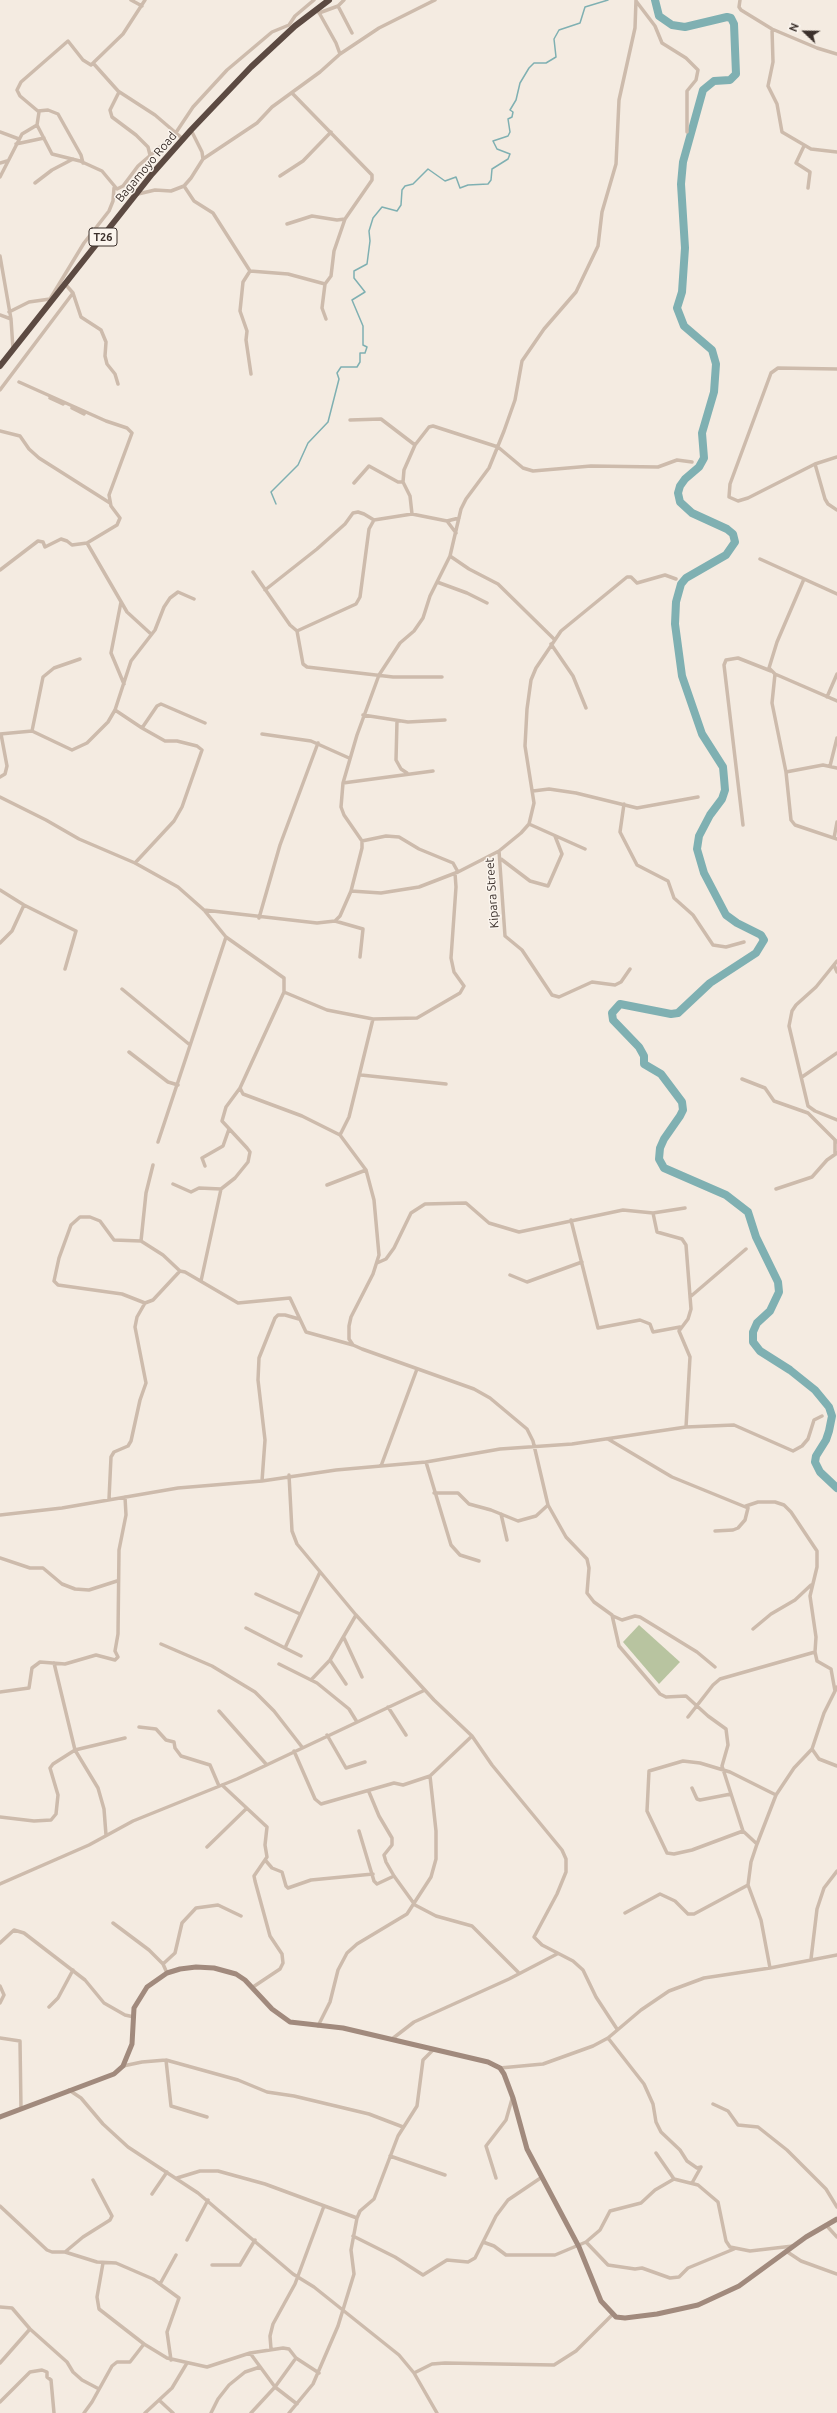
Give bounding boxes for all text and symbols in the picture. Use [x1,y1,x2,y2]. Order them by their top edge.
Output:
north arrow [785,12,825,52]
text: N [787,21,801,34]
street label: Bagamoyo Road [112,129,180,205]
road number: T26 [89,228,117,246]
street label: Kipara Street [482,857,502,929]

